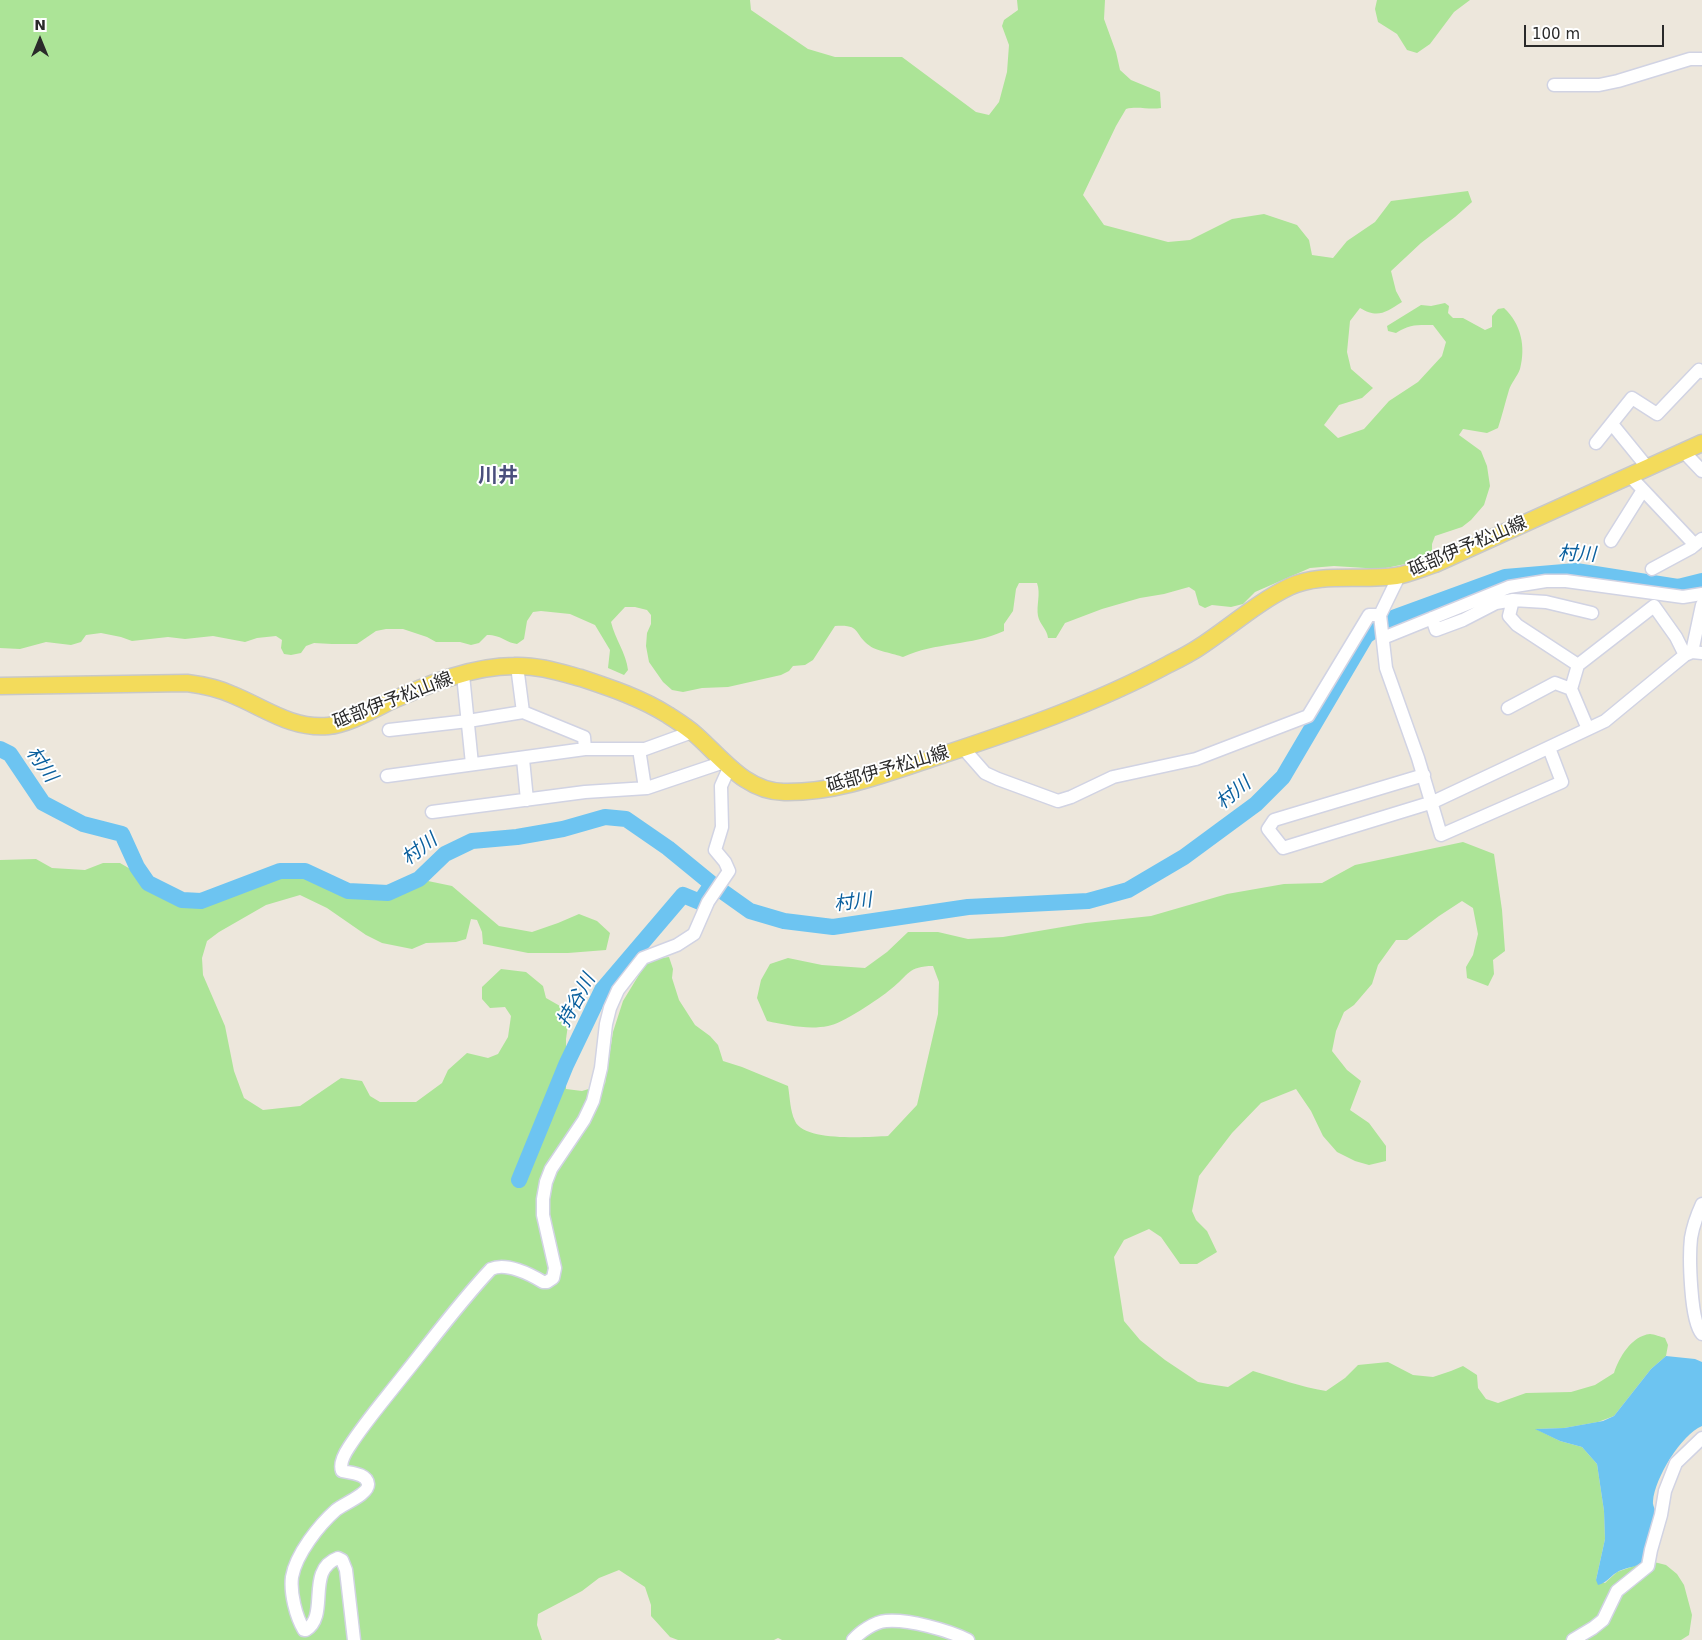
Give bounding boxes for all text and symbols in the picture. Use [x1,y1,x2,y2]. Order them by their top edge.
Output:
north arrow [15,15,65,65]
scale bar [1527,15,1667,47]
text: N [34,17,46,33]
text: 100 m [1532,25,1580,43]
district label: 川井 [478,465,518,489]
street label: 砥部伊予松山線 [1406,512,1530,582]
water label: 村川 [1558,543,1596,567]
street label: 砥部伊予松山線 [330,668,456,734]
street label: 砥部伊予松山線 [824,742,952,798]
water label: 村川 [21,743,61,787]
water label: 村川 [1212,773,1256,815]
water label: 村川 [398,829,442,871]
water label: 村川 [833,889,873,917]
water label: 持谷川 [553,971,601,1031]

